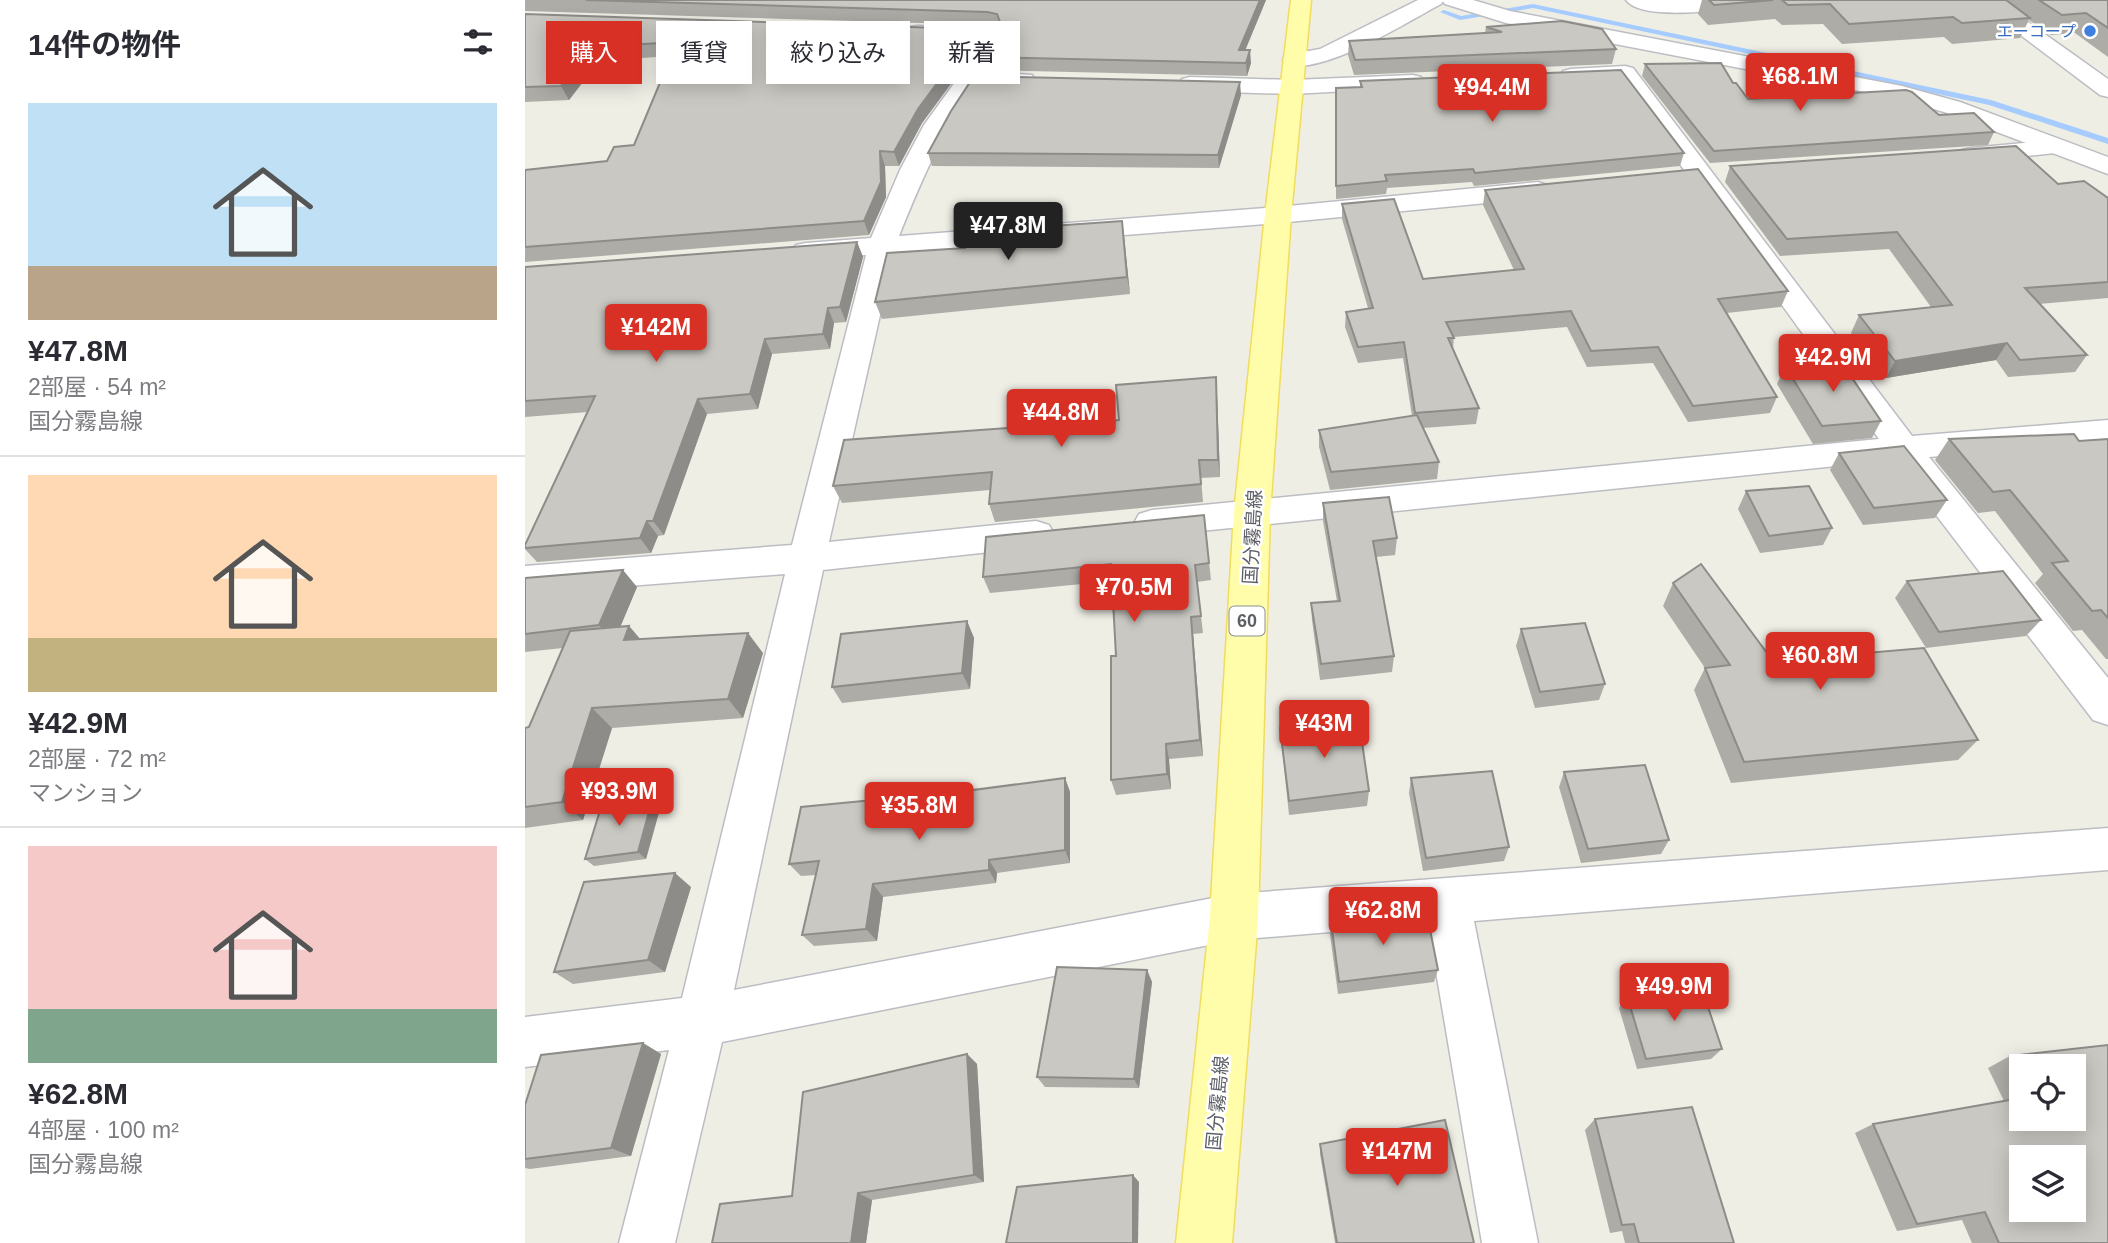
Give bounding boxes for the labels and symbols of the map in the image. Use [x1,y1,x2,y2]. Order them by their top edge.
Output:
place label: エーコープ [1997,23,2076,40]
marker: エーコープ [2082,23,2098,39]
pin: ¥68.1M [1743,54,1857,113]
pin: ¥94.4M [1435,64,1549,124]
pin: ¥47.8M [951,202,1065,262]
pin: ¥142M [607,304,705,364]
pin: ¥42.9M [1776,334,1890,394]
pin: ¥44.8M [1004,390,1118,449]
street label: 国分霧島線 [1240,489,1265,585]
pin: ¥70.5M [1077,564,1191,624]
road number: 60 [1229,606,1265,636]
pin: ¥60.8M [1763,632,1877,692]
pin: ¥43M [1283,700,1365,760]
pin: ¥93.9M [562,768,676,828]
pin: ¥35.8M [862,782,976,842]
pin: ¥62.8M [1326,888,1440,947]
pin: ¥49.9M [1617,964,1731,1023]
street label: 国分霧島線 [1203,1055,1232,1151]
pin: ¥147M [1348,1128,1446,1188]

